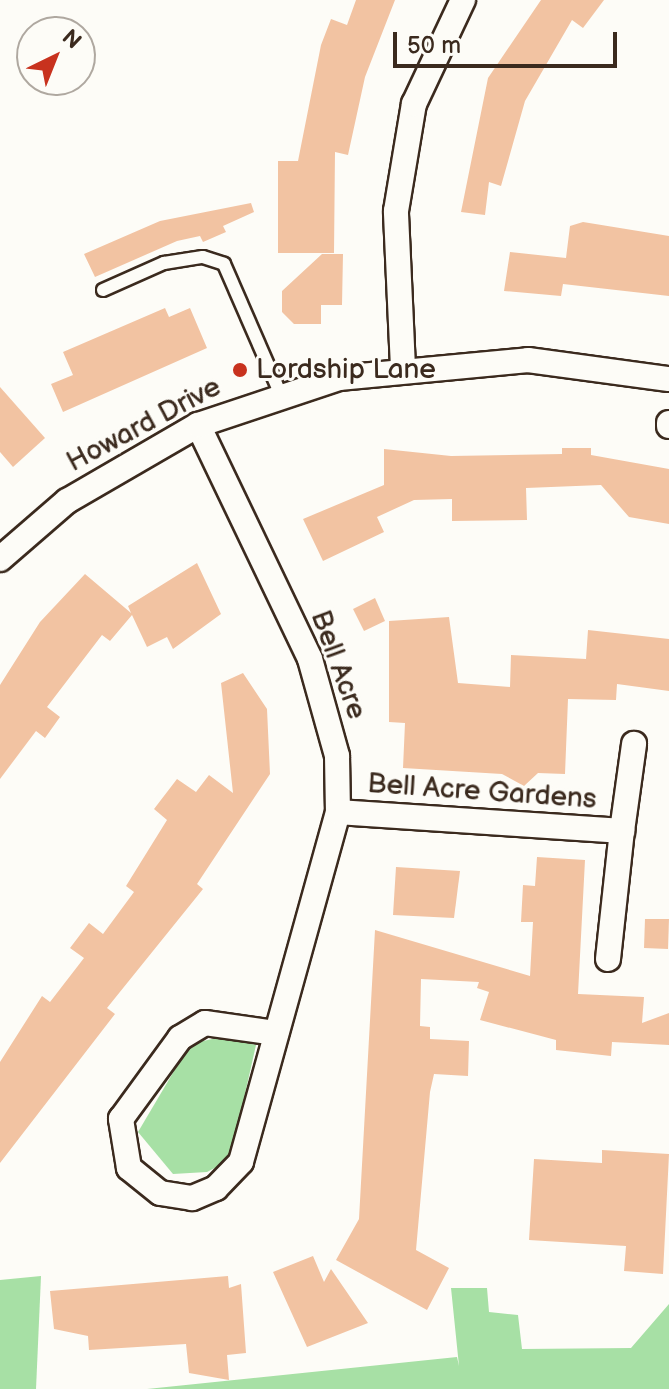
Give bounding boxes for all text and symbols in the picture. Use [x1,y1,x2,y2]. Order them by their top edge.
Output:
north arrow [16,16,96,96]
scale bar [397,16,621,66]
text: N [56,24,87,55]
text: 50 m [407,31,461,60]
place label: Lordship Lane [256,353,436,387]
marker: Lordship Lane [231,361,249,379]
street label: Howard Drive [61,370,227,480]
street label: Bell Acre [303,606,373,724]
street label: Bell Acre Gardens [366,767,598,817]

